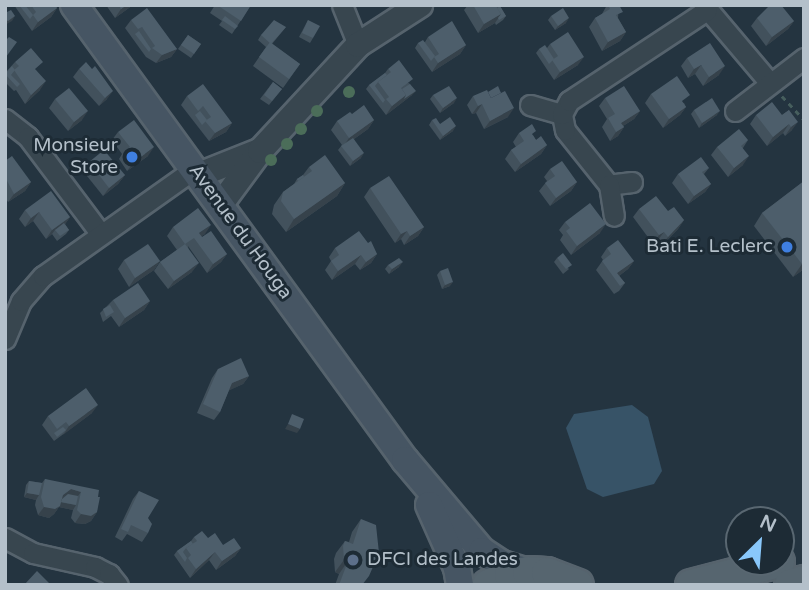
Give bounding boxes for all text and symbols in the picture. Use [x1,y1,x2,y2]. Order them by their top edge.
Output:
place label: Monsieur Store [33,135,118,179]
marker: Monsieur Store [124,149,140,165]
street label: Avenue du Houga [183,160,297,304]
place label: Bati E. Leclerc [646,236,773,258]
marker: Bati E. Leclerc [779,239,795,255]
north arrow [725,506,795,576]
text: N [756,511,780,537]
place label: DFCI des Landes [367,549,518,571]
marker: DFCI des Landes [345,552,361,568]

